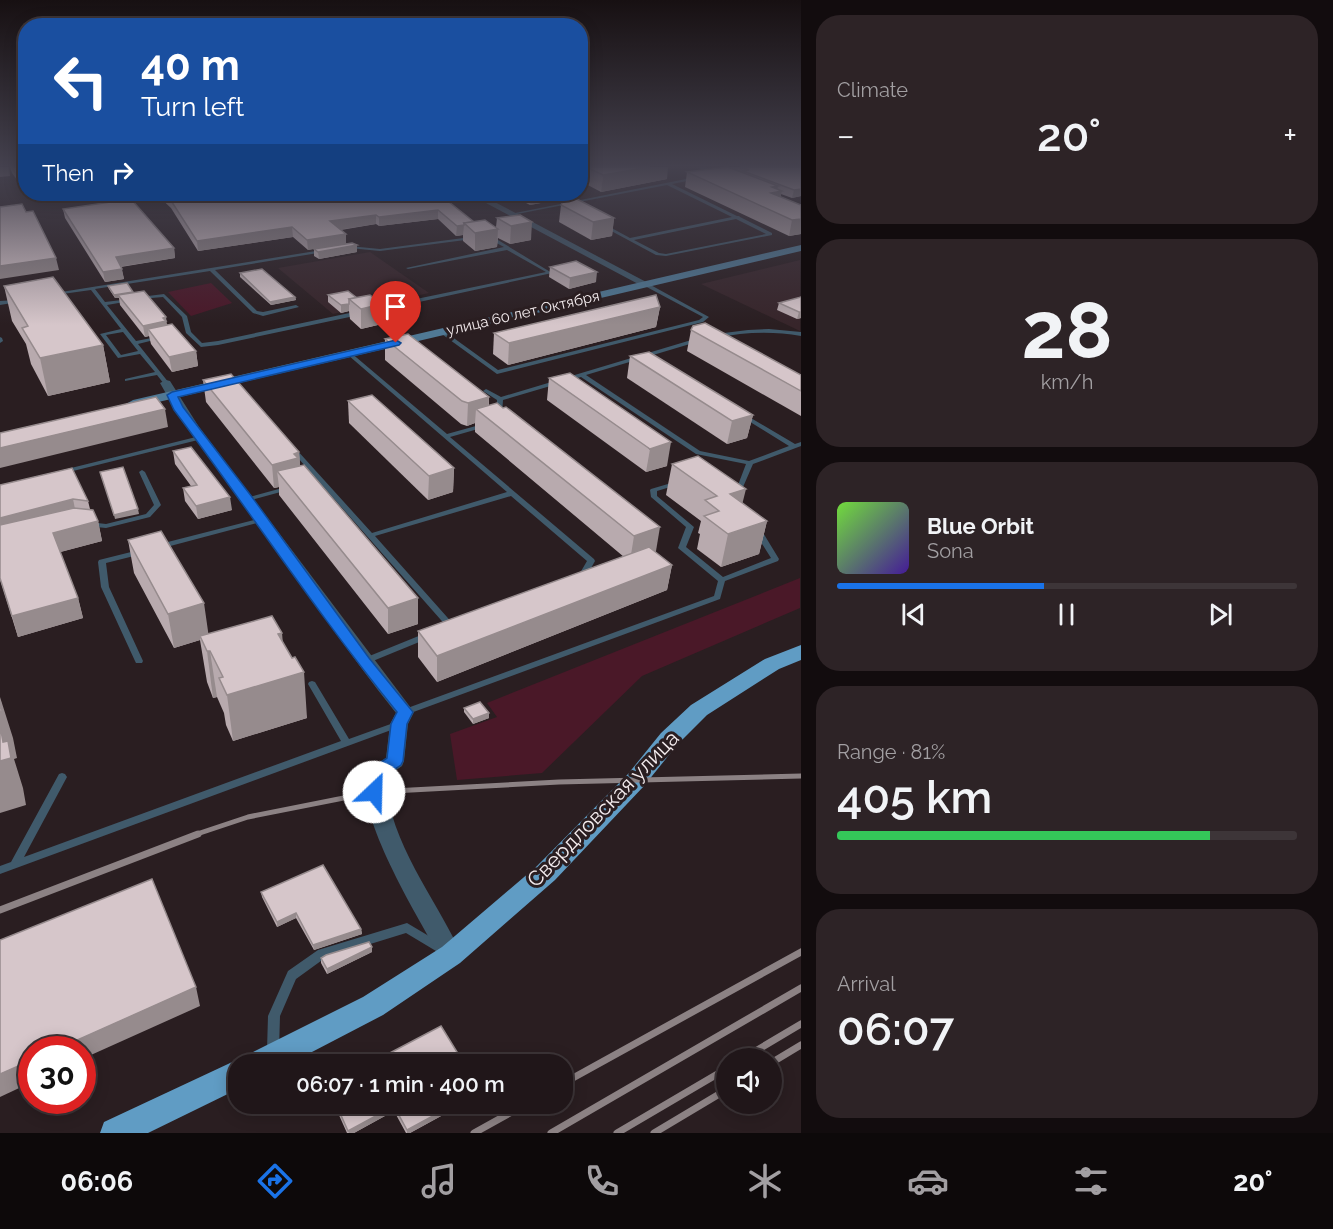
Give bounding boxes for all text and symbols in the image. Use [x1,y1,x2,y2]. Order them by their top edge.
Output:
text: 40 m [141,41,240,90]
icon: left [42,42,120,120]
text: Climate [837,78,908,102]
text: Turn left [141,91,244,122]
text: 20° [1037,109,1101,162]
text: − [837,116,855,155]
text: + [1283,116,1297,155]
icon: right [106,156,139,189]
text: Then [42,160,94,186]
pin [370,281,421,343]
text: 28 [1021,285,1113,376]
street label: улица 60 лет Октября [445,287,601,339]
icon: arrive [379,290,412,323]
text: km/h [1041,370,1093,394]
text: Blue Orbit [927,513,1034,539]
text: Sona [927,539,974,563]
icon: previous [897,598,930,631]
icon: pause [1050,598,1083,631]
icon: next [1204,598,1237,631]
street label: Свердловская улица [522,725,684,892]
text: Range · 81% [837,740,945,764]
position arrow [342,760,406,824]
text: 405 km [837,771,992,824]
text: Arrival [837,972,896,996]
text: 06:07 [837,1003,954,1056]
speed limit sign: 30 [18,1036,96,1114]
map controls [716,1048,782,1114]
button: sound [716,1048,782,1114]
text: 06:07 · 1 min · 400 m [296,1071,505,1097]
icon: directions [254,1160,296,1202]
icon: music [418,1160,460,1202]
icon: phone [581,1160,623,1202]
icon: climate [744,1160,786,1202]
icon: car [907,1160,949,1202]
icon: filters [1070,1160,1112,1202]
text: 06:06 [61,1166,133,1197]
text: 20° [1233,1166,1272,1197]

